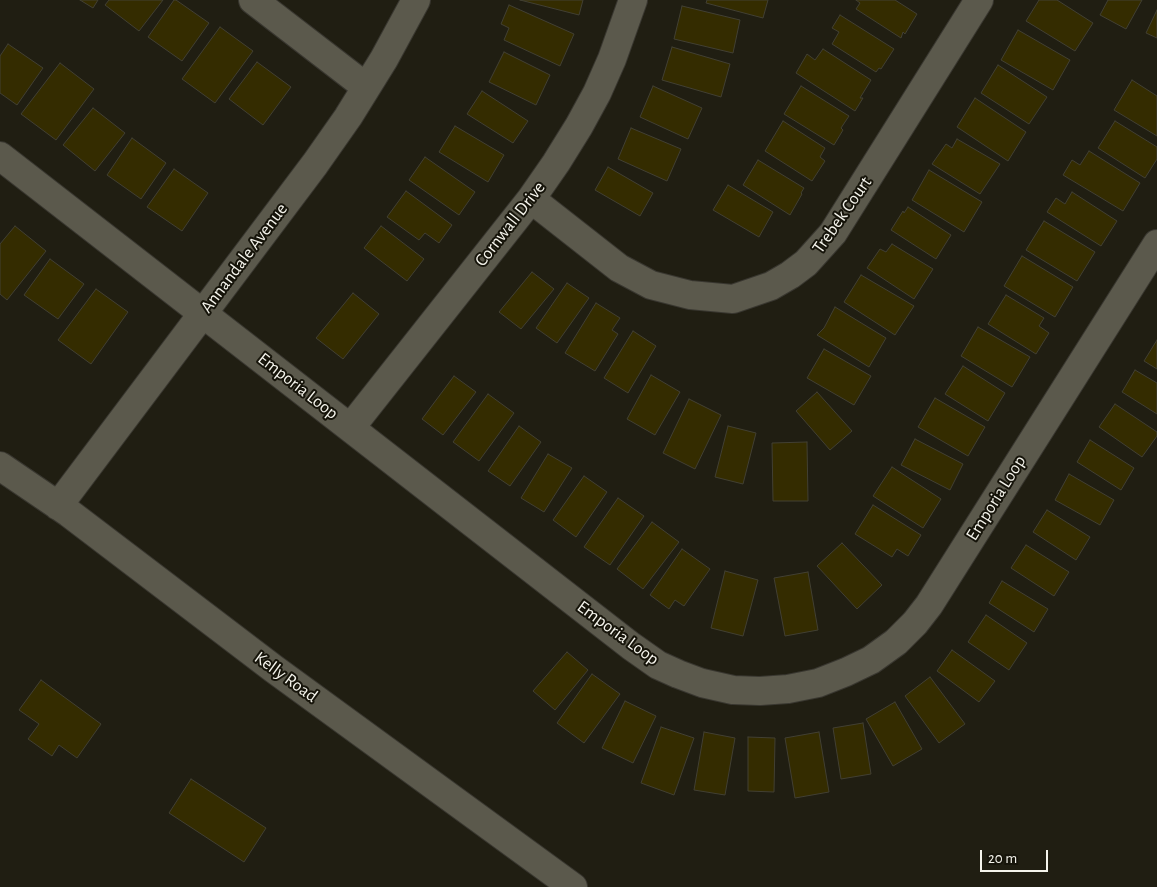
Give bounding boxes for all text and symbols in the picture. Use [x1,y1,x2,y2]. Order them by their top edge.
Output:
street label: Trebek Court [808,172,876,258]
street label: Cornwall Drive [470,177,550,271]
street label: Annandale Avenue [196,199,292,317]
street label: Emporia Loop [253,348,343,424]
street label: Emporia Loop [961,451,1031,545]
street label: Emporia Loop [573,596,663,670]
street label: Kelly Road [250,647,322,707]
scale bar [982,840,1050,872]
text: 20 m [988,851,1017,866]

